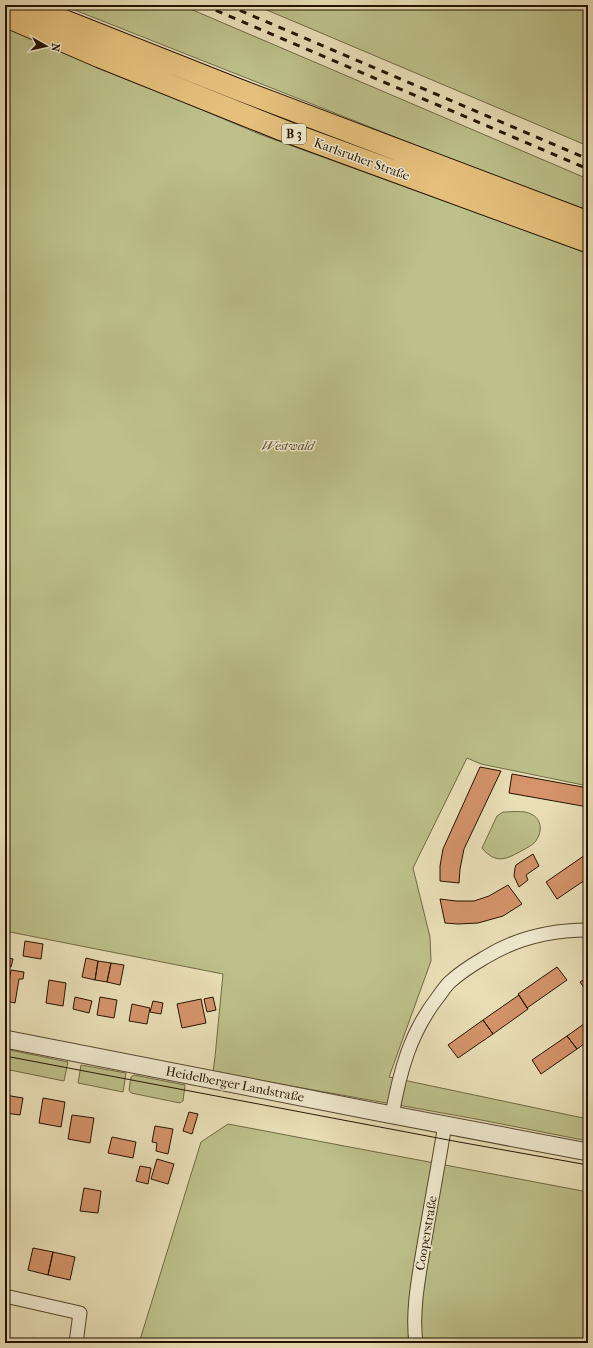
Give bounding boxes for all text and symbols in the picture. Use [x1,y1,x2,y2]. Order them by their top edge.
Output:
north arrow [26,26,66,66]
text: N [48,42,62,53]
road number: B 3 [282,124,306,144]
street label: Karlsruher Straße [312,135,412,183]
park label: Westwald [262,438,317,453]
street label: Heidelberger Landstraße [165,1063,306,1105]
street label: Cooperstraße [412,1194,440,1271]

